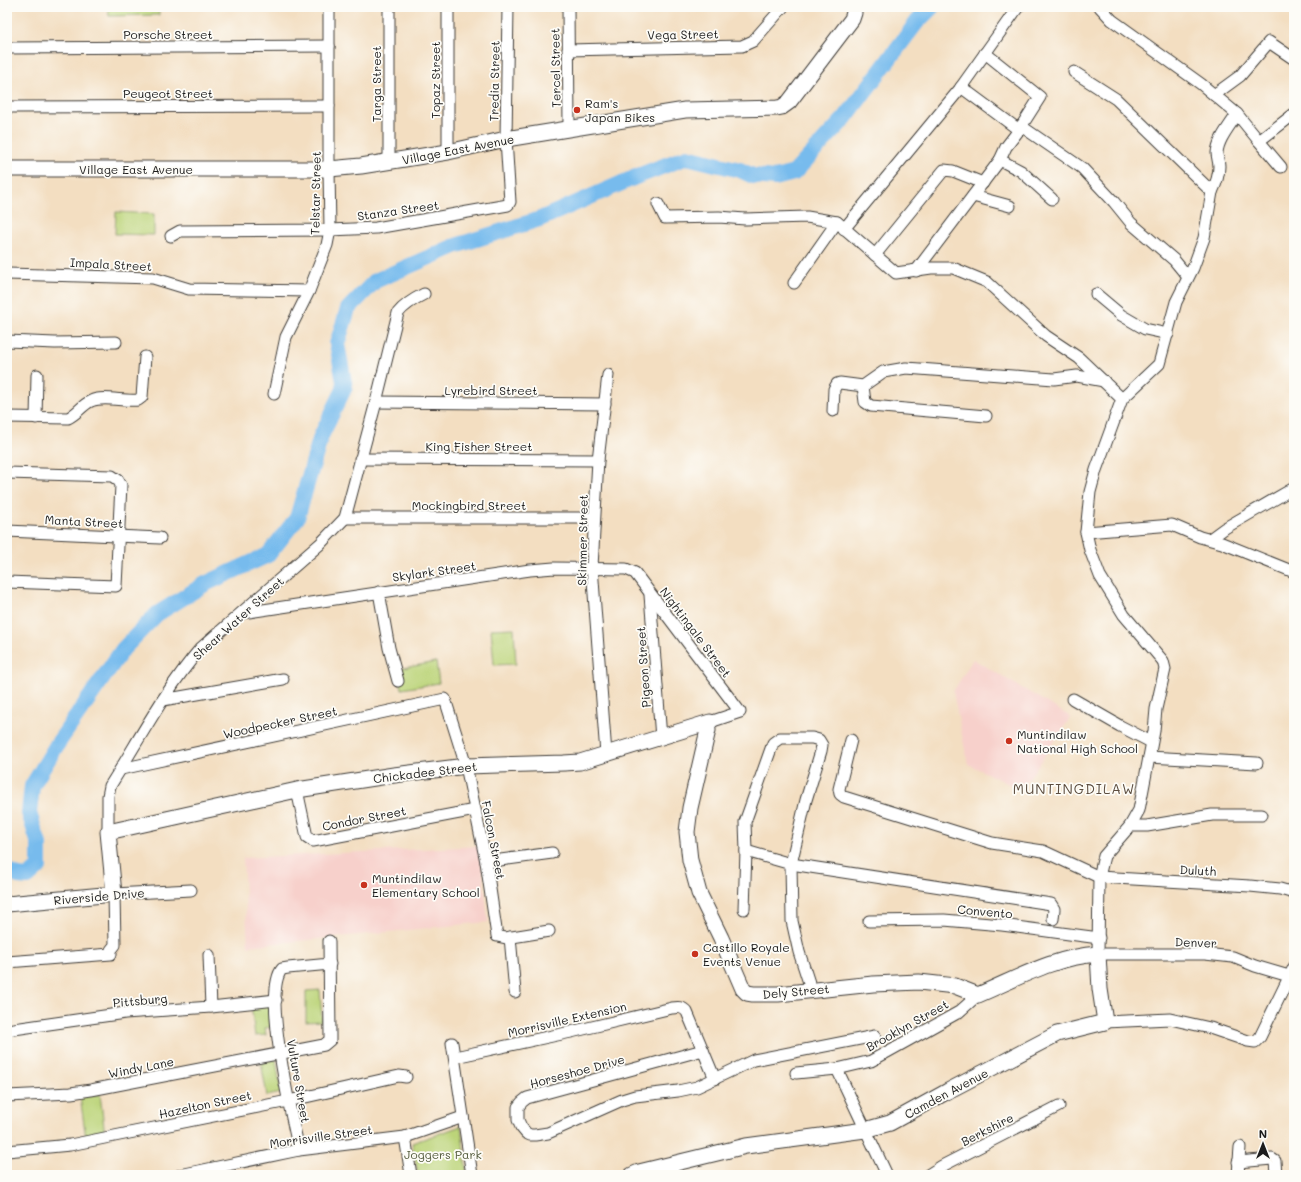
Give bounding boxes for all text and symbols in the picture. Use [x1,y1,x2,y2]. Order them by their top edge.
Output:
street label: Vega Street [647,25,719,43]
street label: Porsche Street [123,26,213,42]
street label: Tercel Street [546,28,564,108]
street label: Tredia Street [485,40,503,122]
street label: Topaz Street [427,41,443,119]
street label: Targa Street [368,46,384,122]
street label: Peugeot Street [123,85,213,101]
place label: Ram's Japan Bikes [585,95,655,125]
marker: Ram's Japan Bikes [572,105,582,115]
street label: Village East Avenue [401,130,515,168]
street label: Telstar Street [306,151,324,235]
street label: Village East Avenue [79,161,193,177]
street label: Stanza Street [356,196,440,224]
street label: Impala Street [70,254,152,274]
street label: Lyrebird Street [444,382,538,398]
street label: King Fisher Street [426,438,532,454]
street label: Skimmer Street [573,494,591,586]
street label: Mockingbird Street [412,497,526,513]
street label: Manta Street [44,511,124,531]
street label: Skylark Street [391,557,477,585]
street label: Shear Water Street [189,573,287,663]
street label: Nightingale Street [657,584,735,680]
street label: Pigeon Street [632,626,654,708]
street label: Woodpecker Street [222,702,338,742]
place label: Muntindilaw National High School [1017,726,1138,756]
marker: Muntindilaw National High School [1004,736,1014,746]
street label: Chickadee Street [372,758,478,786]
district label: MUNTINGDILAW [1013,779,1135,798]
street label: Falcon Street [479,799,509,881]
street label: Condor Street [321,802,407,834]
street label: Duluth [1179,861,1217,879]
place label: Muntindilaw Elementary School [372,870,480,900]
marker: Muntindilaw Elementary School [359,880,369,890]
street label: Riverside Drive [53,884,145,908]
street label: Convento [957,901,1013,921]
street label: Denver [1175,933,1217,951]
place label: Castillo Royale Events Venue [703,939,790,969]
marker: Castillo Royale Events Venue [690,949,700,959]
street label: Dely Street [762,980,830,1002]
street label: Pittsburg [112,990,168,1010]
street label: Brooklyn Street [863,996,951,1054]
street label: Morrisville Extension [506,998,628,1040]
street label: Vulture Street [284,1038,314,1124]
street label: Horseshoe Drive [528,1051,626,1091]
street label: Windy Lane [107,1053,175,1081]
street label: Camden Avenue [901,1064,991,1122]
street label: Hazelton Street [157,1086,253,1122]
street label: Berkshire [958,1109,1016,1149]
street label: Morrisville Street [269,1121,373,1151]
north arrow [1243,1124,1283,1164]
text: N [1259,1126,1267,1141]
park label: Joggers Park [404,1146,482,1162]

